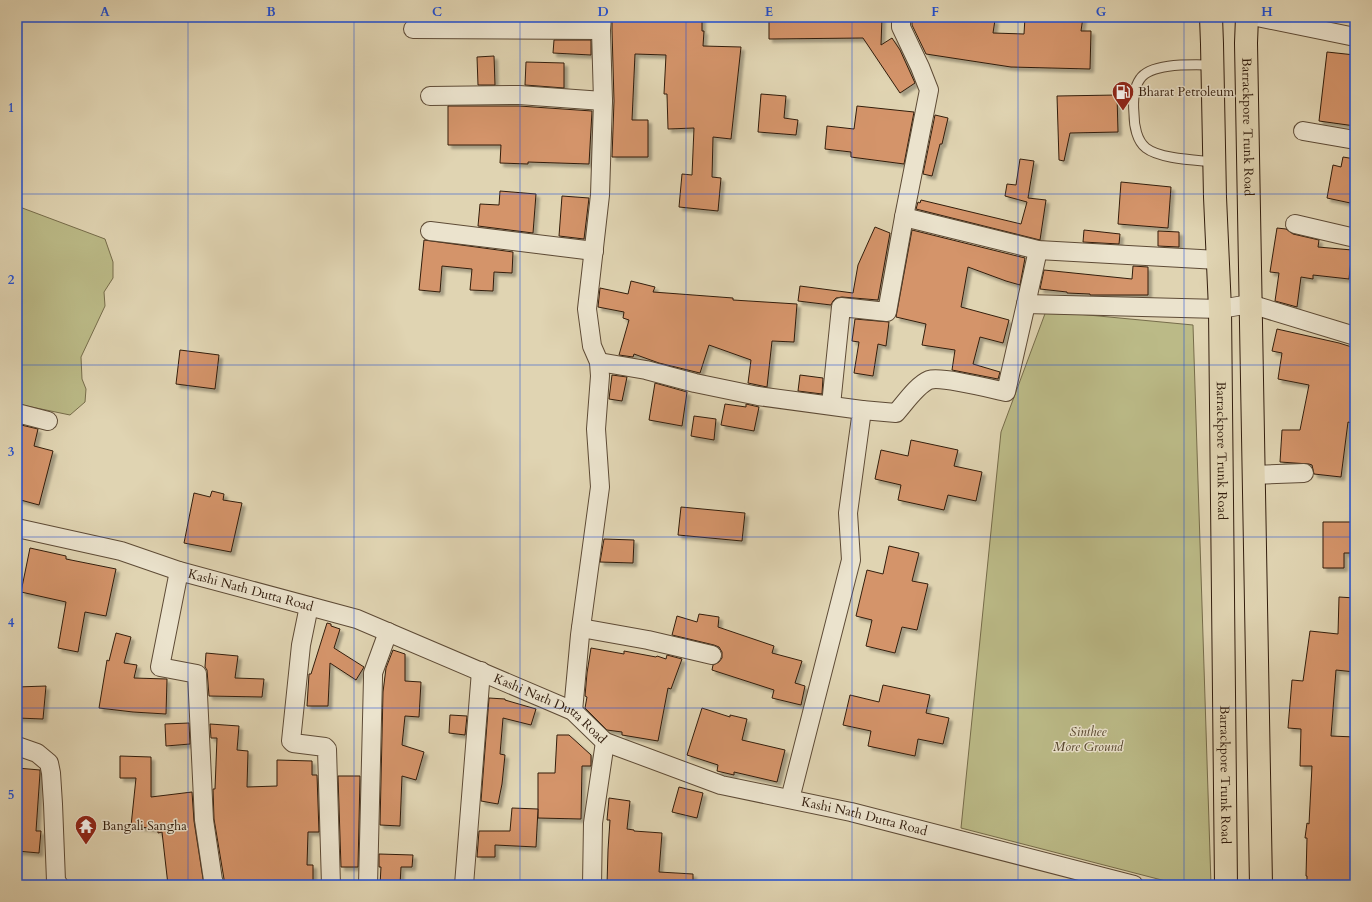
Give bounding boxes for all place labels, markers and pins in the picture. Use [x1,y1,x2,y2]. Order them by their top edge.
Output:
fuel station icon: Bharat Petroleum [1110,79,1136,112]
place label: Bharat Petroleum [1138,83,1234,101]
temple icon: Bangali Sangha [73,813,99,846]
place label: Bangali Sangha [102,817,187,835]

